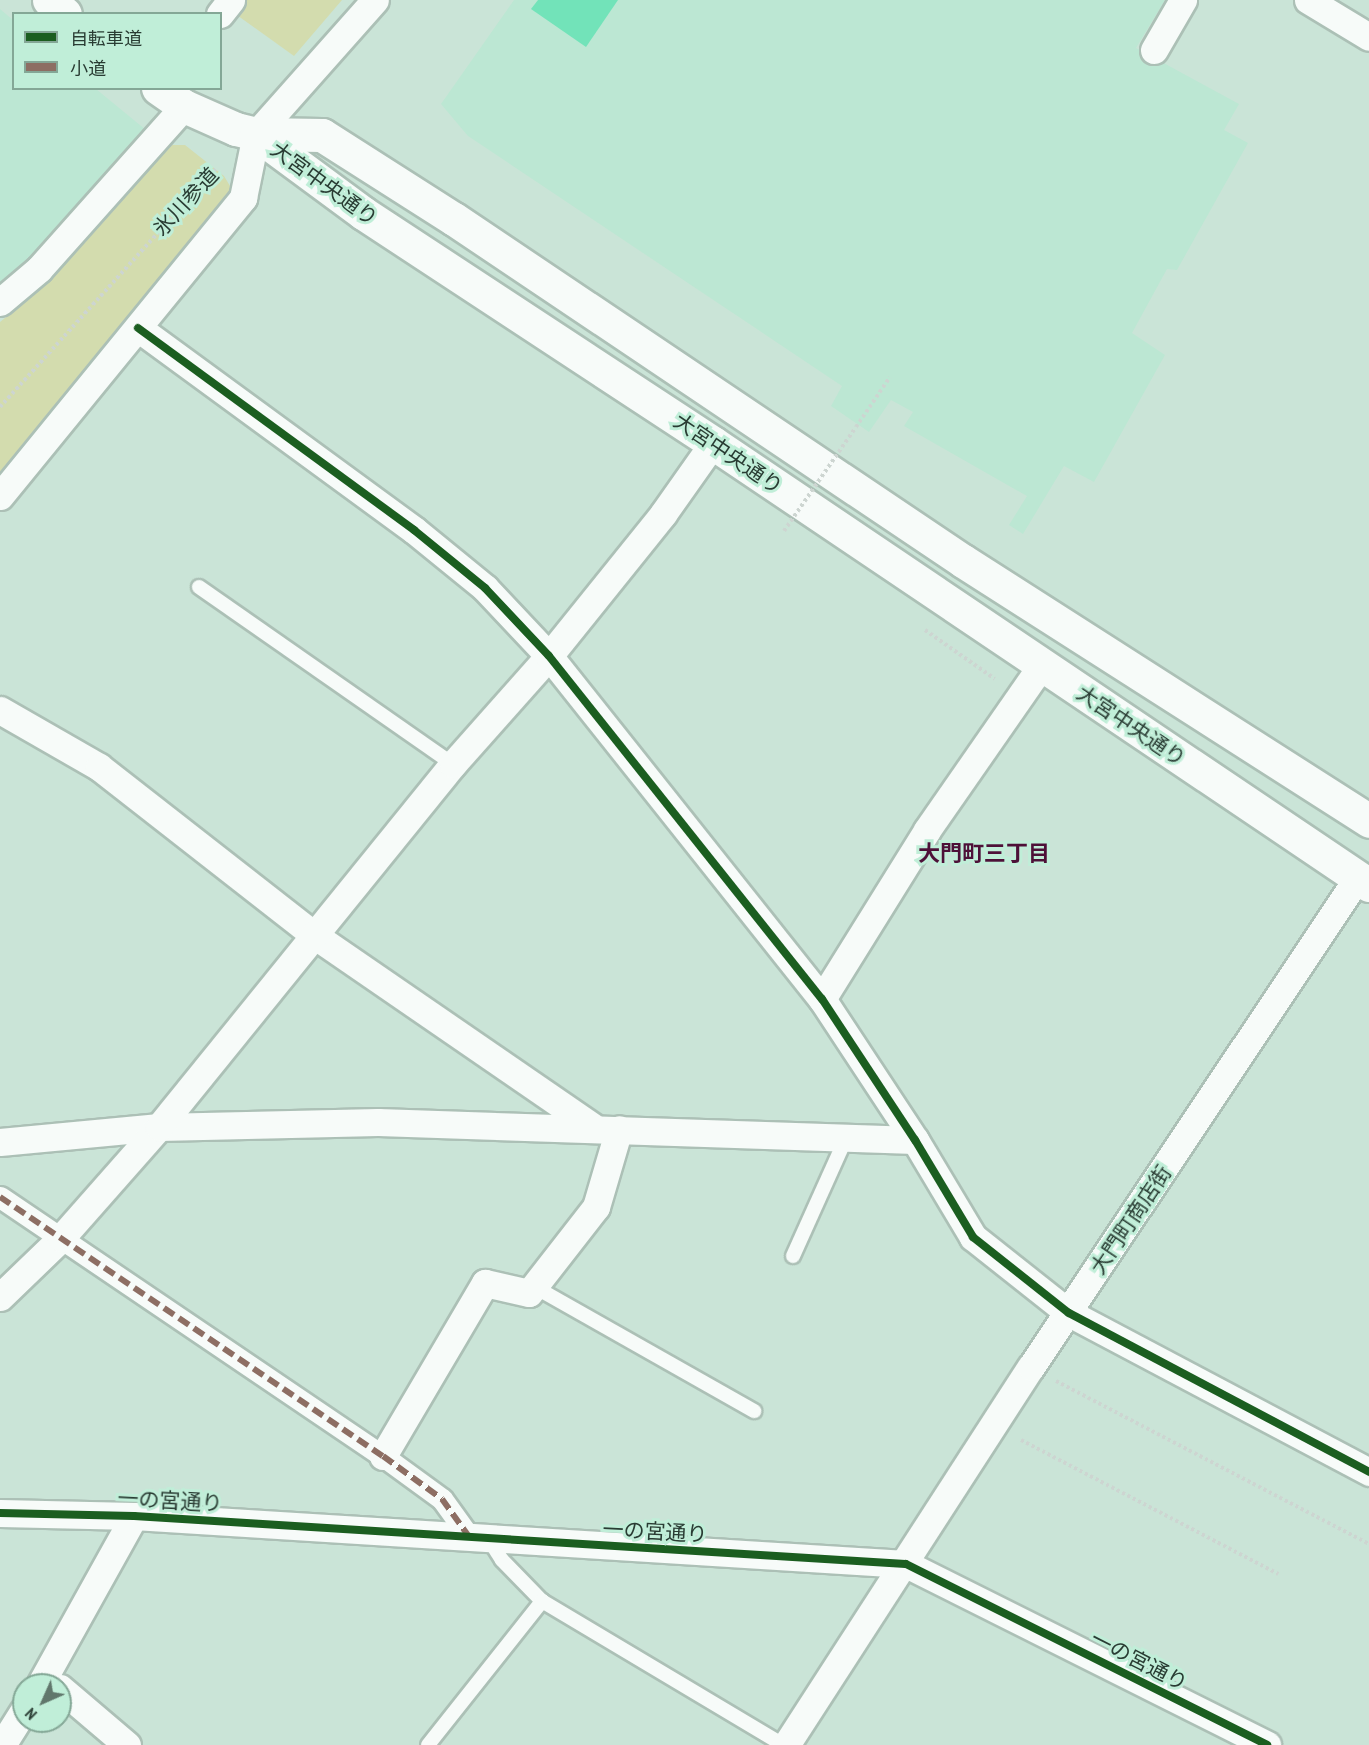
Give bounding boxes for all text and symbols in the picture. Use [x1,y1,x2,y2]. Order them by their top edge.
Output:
legend [12,12,222,90]
text: 自転車道 [70,27,142,50]
text: 小道 [70,57,106,80]
street label: 大宮中央通り [266,137,382,231]
street label: 氷川参道 [148,163,224,241]
street label: 大宮中央通り [669,408,787,500]
street label: 大宮中央通り [1072,680,1190,772]
district label: 大門町三丁目 [918,841,1050,867]
street label: 大門町商店街 [1085,1161,1177,1279]
street label: 一の宮通り [117,1486,223,1516]
street label: 一の宮通り [602,1517,708,1547]
street label: 一の宮通り [1087,1626,1191,1696]
north arrow [12,1673,72,1733]
text: N [21,1704,41,1724]

